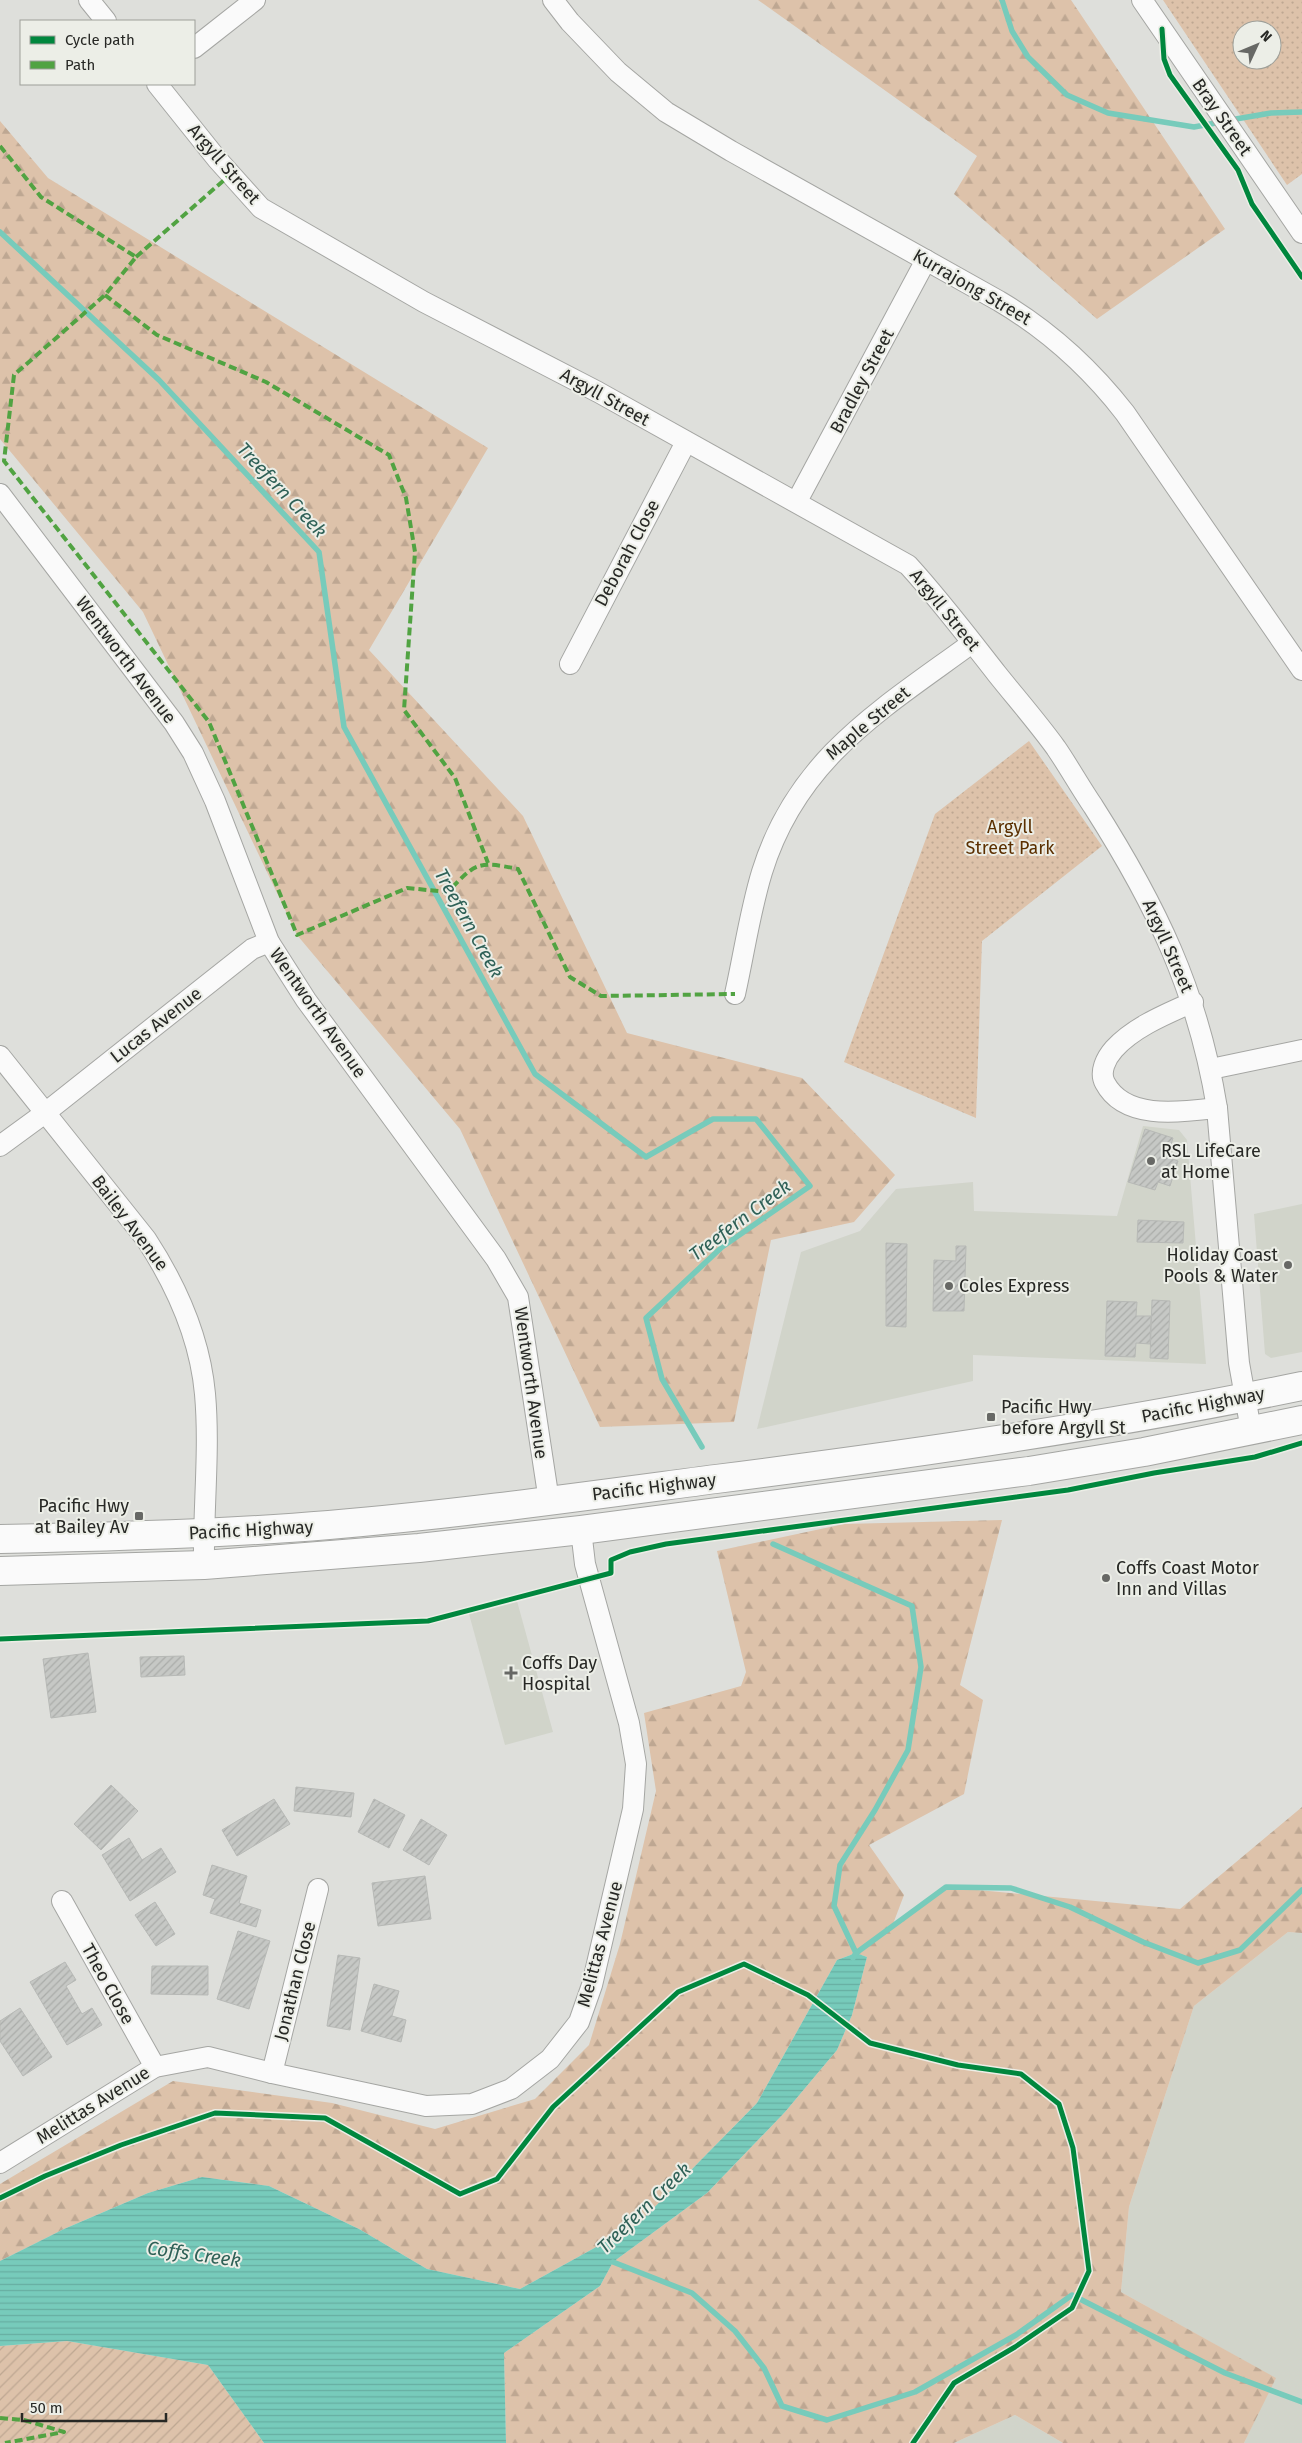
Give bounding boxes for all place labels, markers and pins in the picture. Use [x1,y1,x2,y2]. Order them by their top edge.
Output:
place label: RSL LifeCare at Home [1161,1140,1261,1183]
marker: RSL LifeCare at Home [1145,1155,1157,1167]
place label: Holiday Coast Pools & Water [1164,1244,1278,1287]
marker: Holiday Coast Pools & Water [1282,1259,1294,1271]
place label: Coles Express [959,1275,1069,1297]
marker: Coles Express [943,1280,955,1292]
place label: Pacific Hwy before Argyll St [1001,1396,1126,1439]
marker: Pacific Hwy before Argyll St [985,1411,997,1423]
place label: Pacific Hwy at Bailey Av [34,1495,129,1538]
marker: Pacific Hwy at Bailey Av [133,1510,145,1522]
place label: Coffs Coast Motor Inn and Villas [1116,1557,1259,1600]
marker: Coffs Coast Motor Inn and Villas [1100,1572,1112,1584]
place label: Coffs Day Hospital [522,1652,597,1695]
marker: Coffs Day Hospital [504,1666,518,1680]

